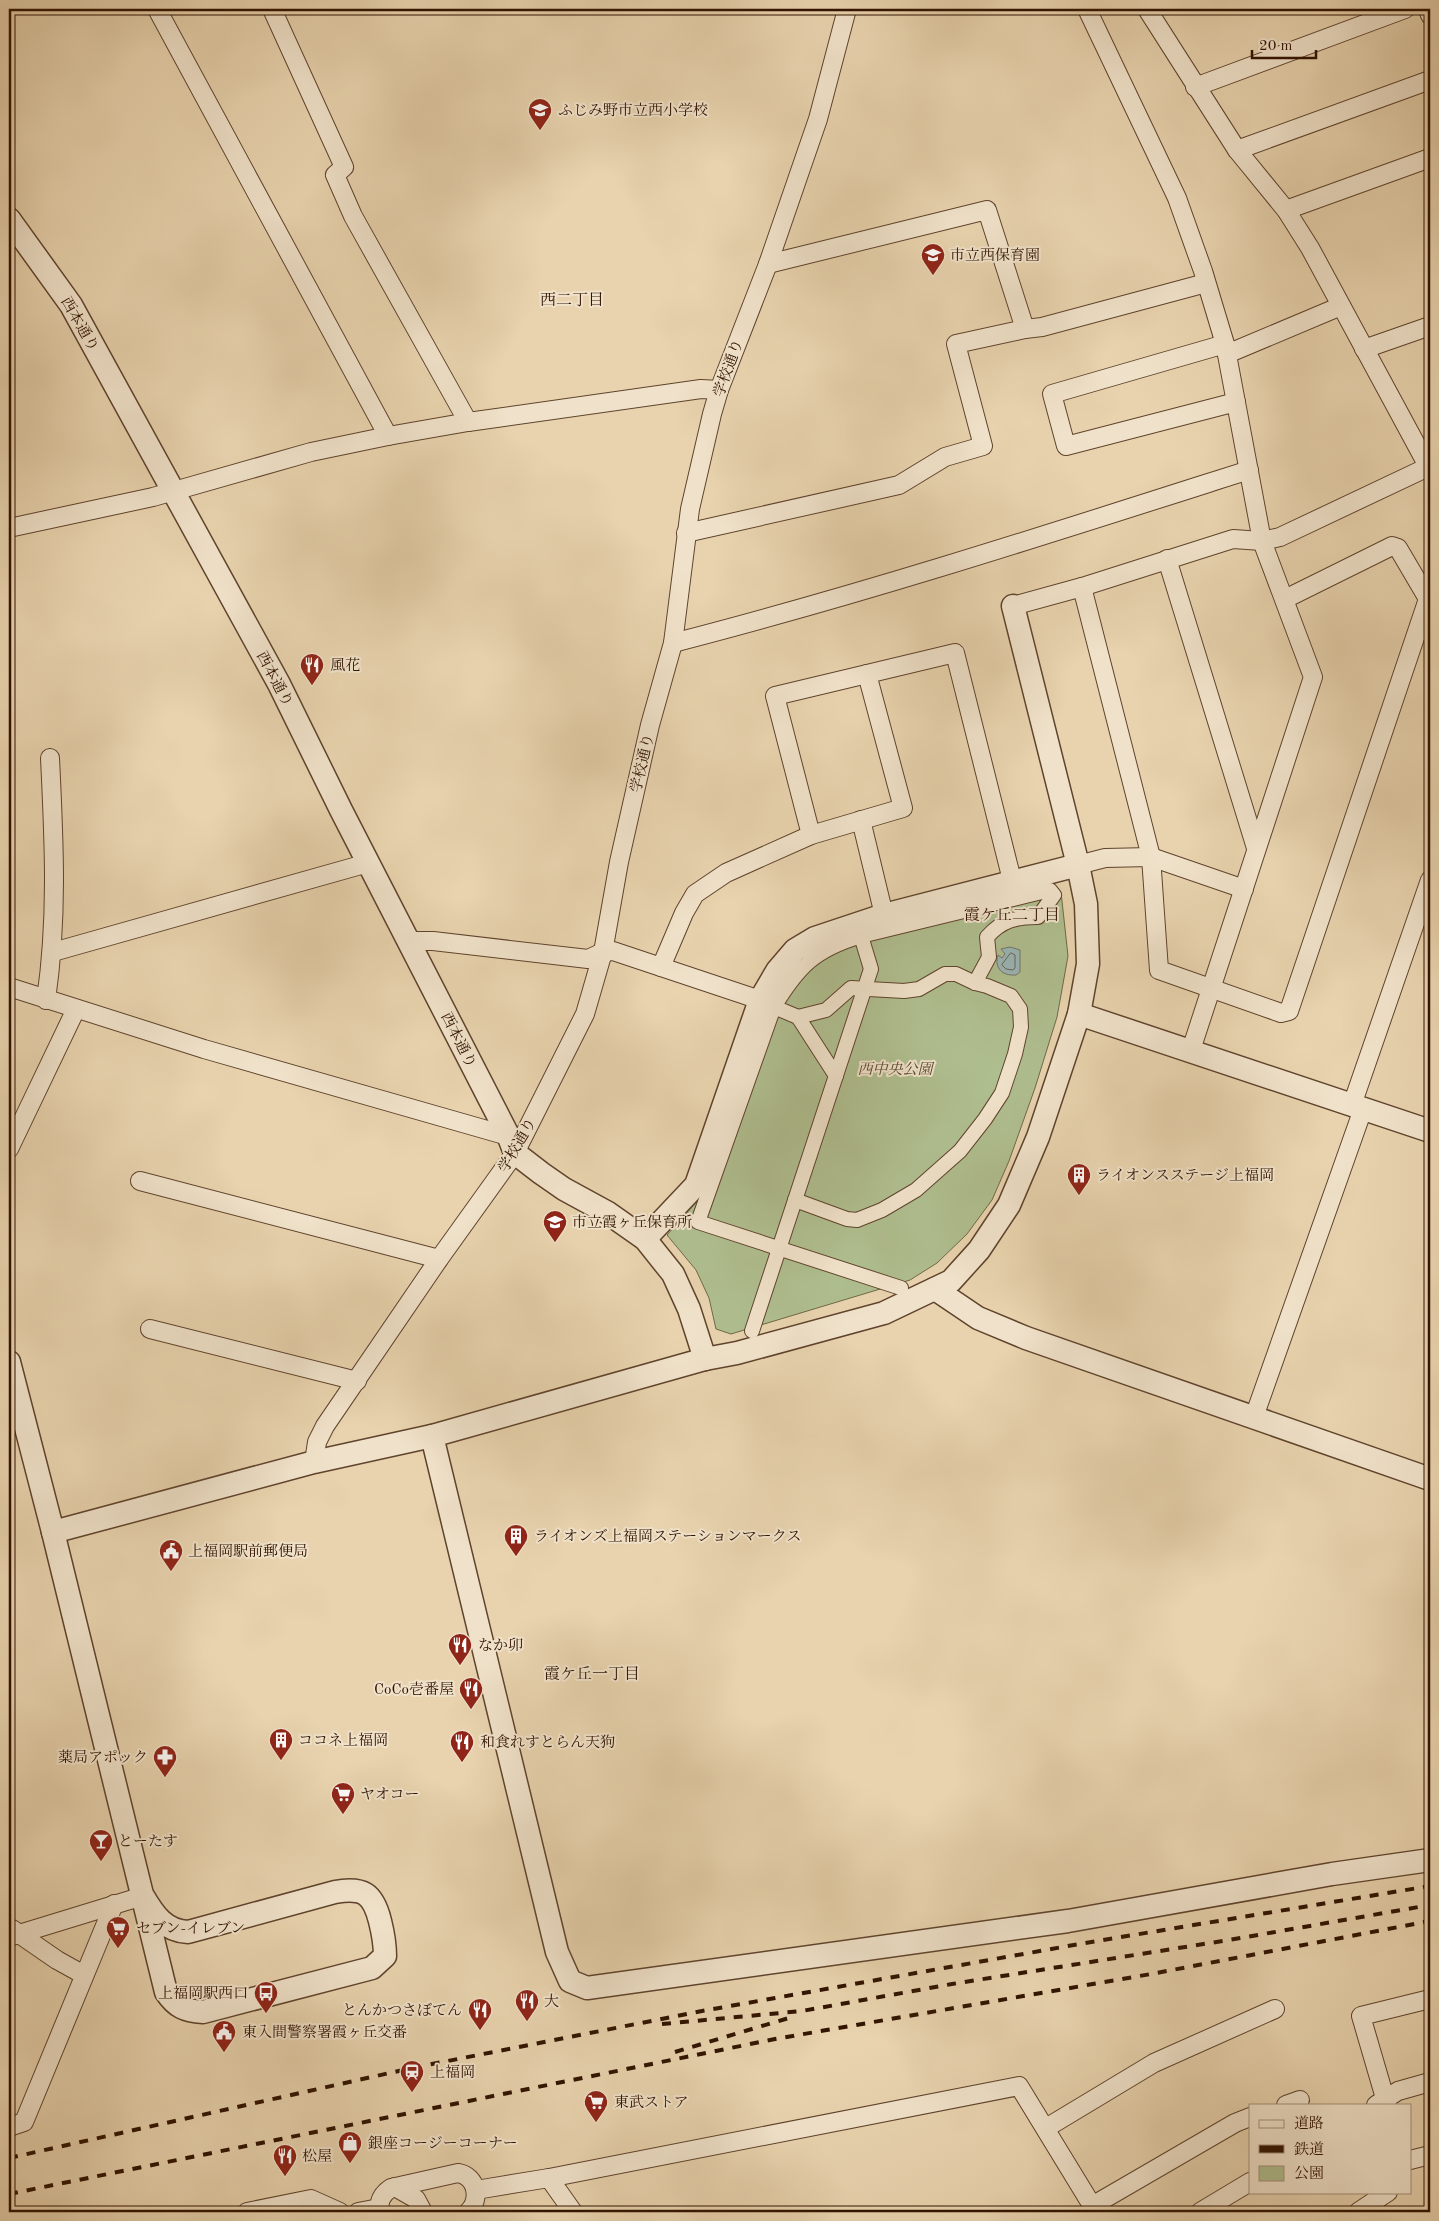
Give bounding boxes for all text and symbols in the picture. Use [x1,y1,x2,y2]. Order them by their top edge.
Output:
scale bar [1252,28,1315,60]
text: 20 m [1259,39,1293,54]
school or university icon: ふじみ野市立西小学校 [527,97,553,131]
place label: ふじみ野市立西小学校 [558,102,708,119]
school or university icon: 市立西保育園 [920,242,946,276]
place label: 市立西保育園 [950,247,1040,264]
district label: 西二丁目 [540,291,604,309]
street label: 西本通り [57,294,102,354]
street label: 学校通り [710,337,747,399]
street label: 西本通り [253,649,296,710]
restaurant icon: 風花 [299,652,325,686]
place label: 風花 [330,657,360,674]
street label: 学校通り [627,732,658,794]
district label: 霞ケ丘二丁目 [964,906,1060,924]
street label: 西本通り [437,1010,480,1071]
park label: 西中央公園 [857,1061,935,1078]
street label: 学校通り [495,1115,540,1175]
building icon: ライオンスステージ上福岡 [1066,1162,1092,1196]
place label: ライオンスステージ上福岡 [1096,1167,1274,1184]
school or university icon: 市立霞ヶ丘保育所 [542,1209,568,1243]
place label: 市立霞ヶ丘保育所 [572,1214,692,1231]
building icon: ライオンズ上福岡ステーションマークス [503,1523,529,1557]
place label: ライオンズ上福岡ステーションマークス [534,1528,802,1545]
public building icon: 上福岡駅前郵便局 [158,1538,184,1572]
place label: 上福岡駅前郵便局 [188,1543,308,1560]
restaurant icon: なか卯 [447,1632,473,1666]
place label: なか卯 [478,1637,523,1654]
district label: 霞ケ丘一丁目 [544,1665,640,1683]
restaurant icon: CoCo壱番屋 [458,1676,484,1710]
place label: CoCo壱番屋 [374,1681,454,1698]
building icon: ココネ上福岡 [268,1727,294,1761]
restaurant icon: 和食れすとらん天狗 [449,1729,475,1763]
place label: ココネ上福岡 [298,1732,388,1749]
place label: 和食れすとらん天狗 [480,1734,615,1751]
pharmacy icon: 薬局アポック [152,1744,178,1778]
place label: 薬局アポック [58,1749,148,1766]
supermarket icon: ヤオコー [330,1781,356,1815]
place label: ヤオコー [360,1787,419,1803]
bar icon: とーたす [88,1828,114,1862]
place label: とーたす [118,1834,178,1850]
supermarket icon: セブン-イレブン [105,1915,131,1949]
place label: セブン-イレブン [136,1920,245,1937]
bus stop icon: 上福岡駅西口 [253,1980,279,2014]
place label: 上福岡駅西口 [158,1985,248,2002]
restaurant icon: 大 [514,1988,540,2022]
place label: 大 [544,1993,559,2010]
restaurant icon: とんかつさぼてん [467,1997,493,2031]
place label: とんかつさぼてん [342,2002,462,2019]
public building icon: 東入間警察署霞ヶ丘交番 [211,2019,237,2053]
place label: 東入間警察署霞ヶ丘交番 [242,2024,407,2041]
station icon: 上福岡 [399,2059,425,2093]
place label: 上福岡 [430,2064,475,2081]
supermarket icon: 東武ストア [583,2089,609,2123]
place label: 東武ストア [614,2094,689,2111]
legend [1249,2104,1412,2194]
text: 道路 [1294,2115,1324,2132]
shop icon: 銀座コージーコーナー [337,2130,363,2164]
place label: 銀座コージーコーナー [368,2135,518,2152]
text: 鉄道 [1294,2141,1324,2158]
restaurant icon: 松屋 [272,2143,298,2177]
place label: 松屋 [302,2148,332,2165]
text: 公園 [1294,2165,1324,2182]

